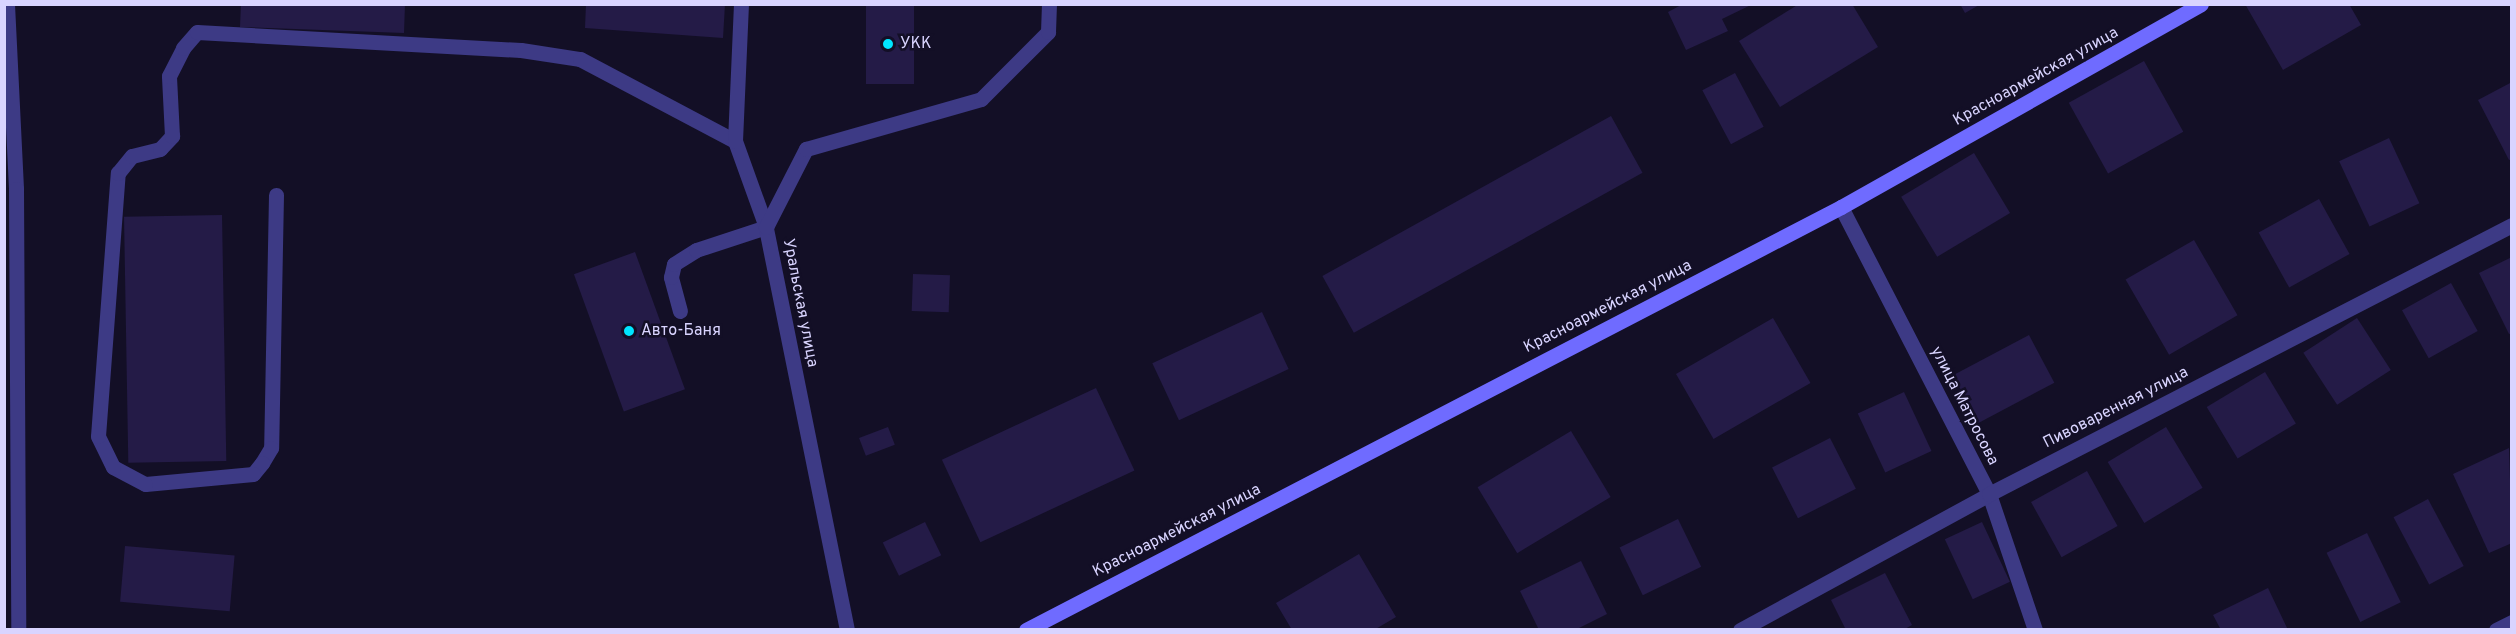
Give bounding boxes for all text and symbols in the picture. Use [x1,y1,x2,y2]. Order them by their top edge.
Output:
street label: Красноармейская улица [1950,24,2122,130]
place label: УКК [900,34,932,54]
marker: УКК [881,37,895,51]
street label: Уральская улица [778,237,822,369]
street label: Красноармейская улица [1521,256,1695,358]
place label: Авто-Баня [641,321,721,341]
marker: Авто-Баня [622,324,636,338]
street label: улица Матросова [1926,343,2002,469]
street label: Пивоваренная улица [2040,363,2192,453]
street label: Красноармейская улица [1090,480,1264,582]

